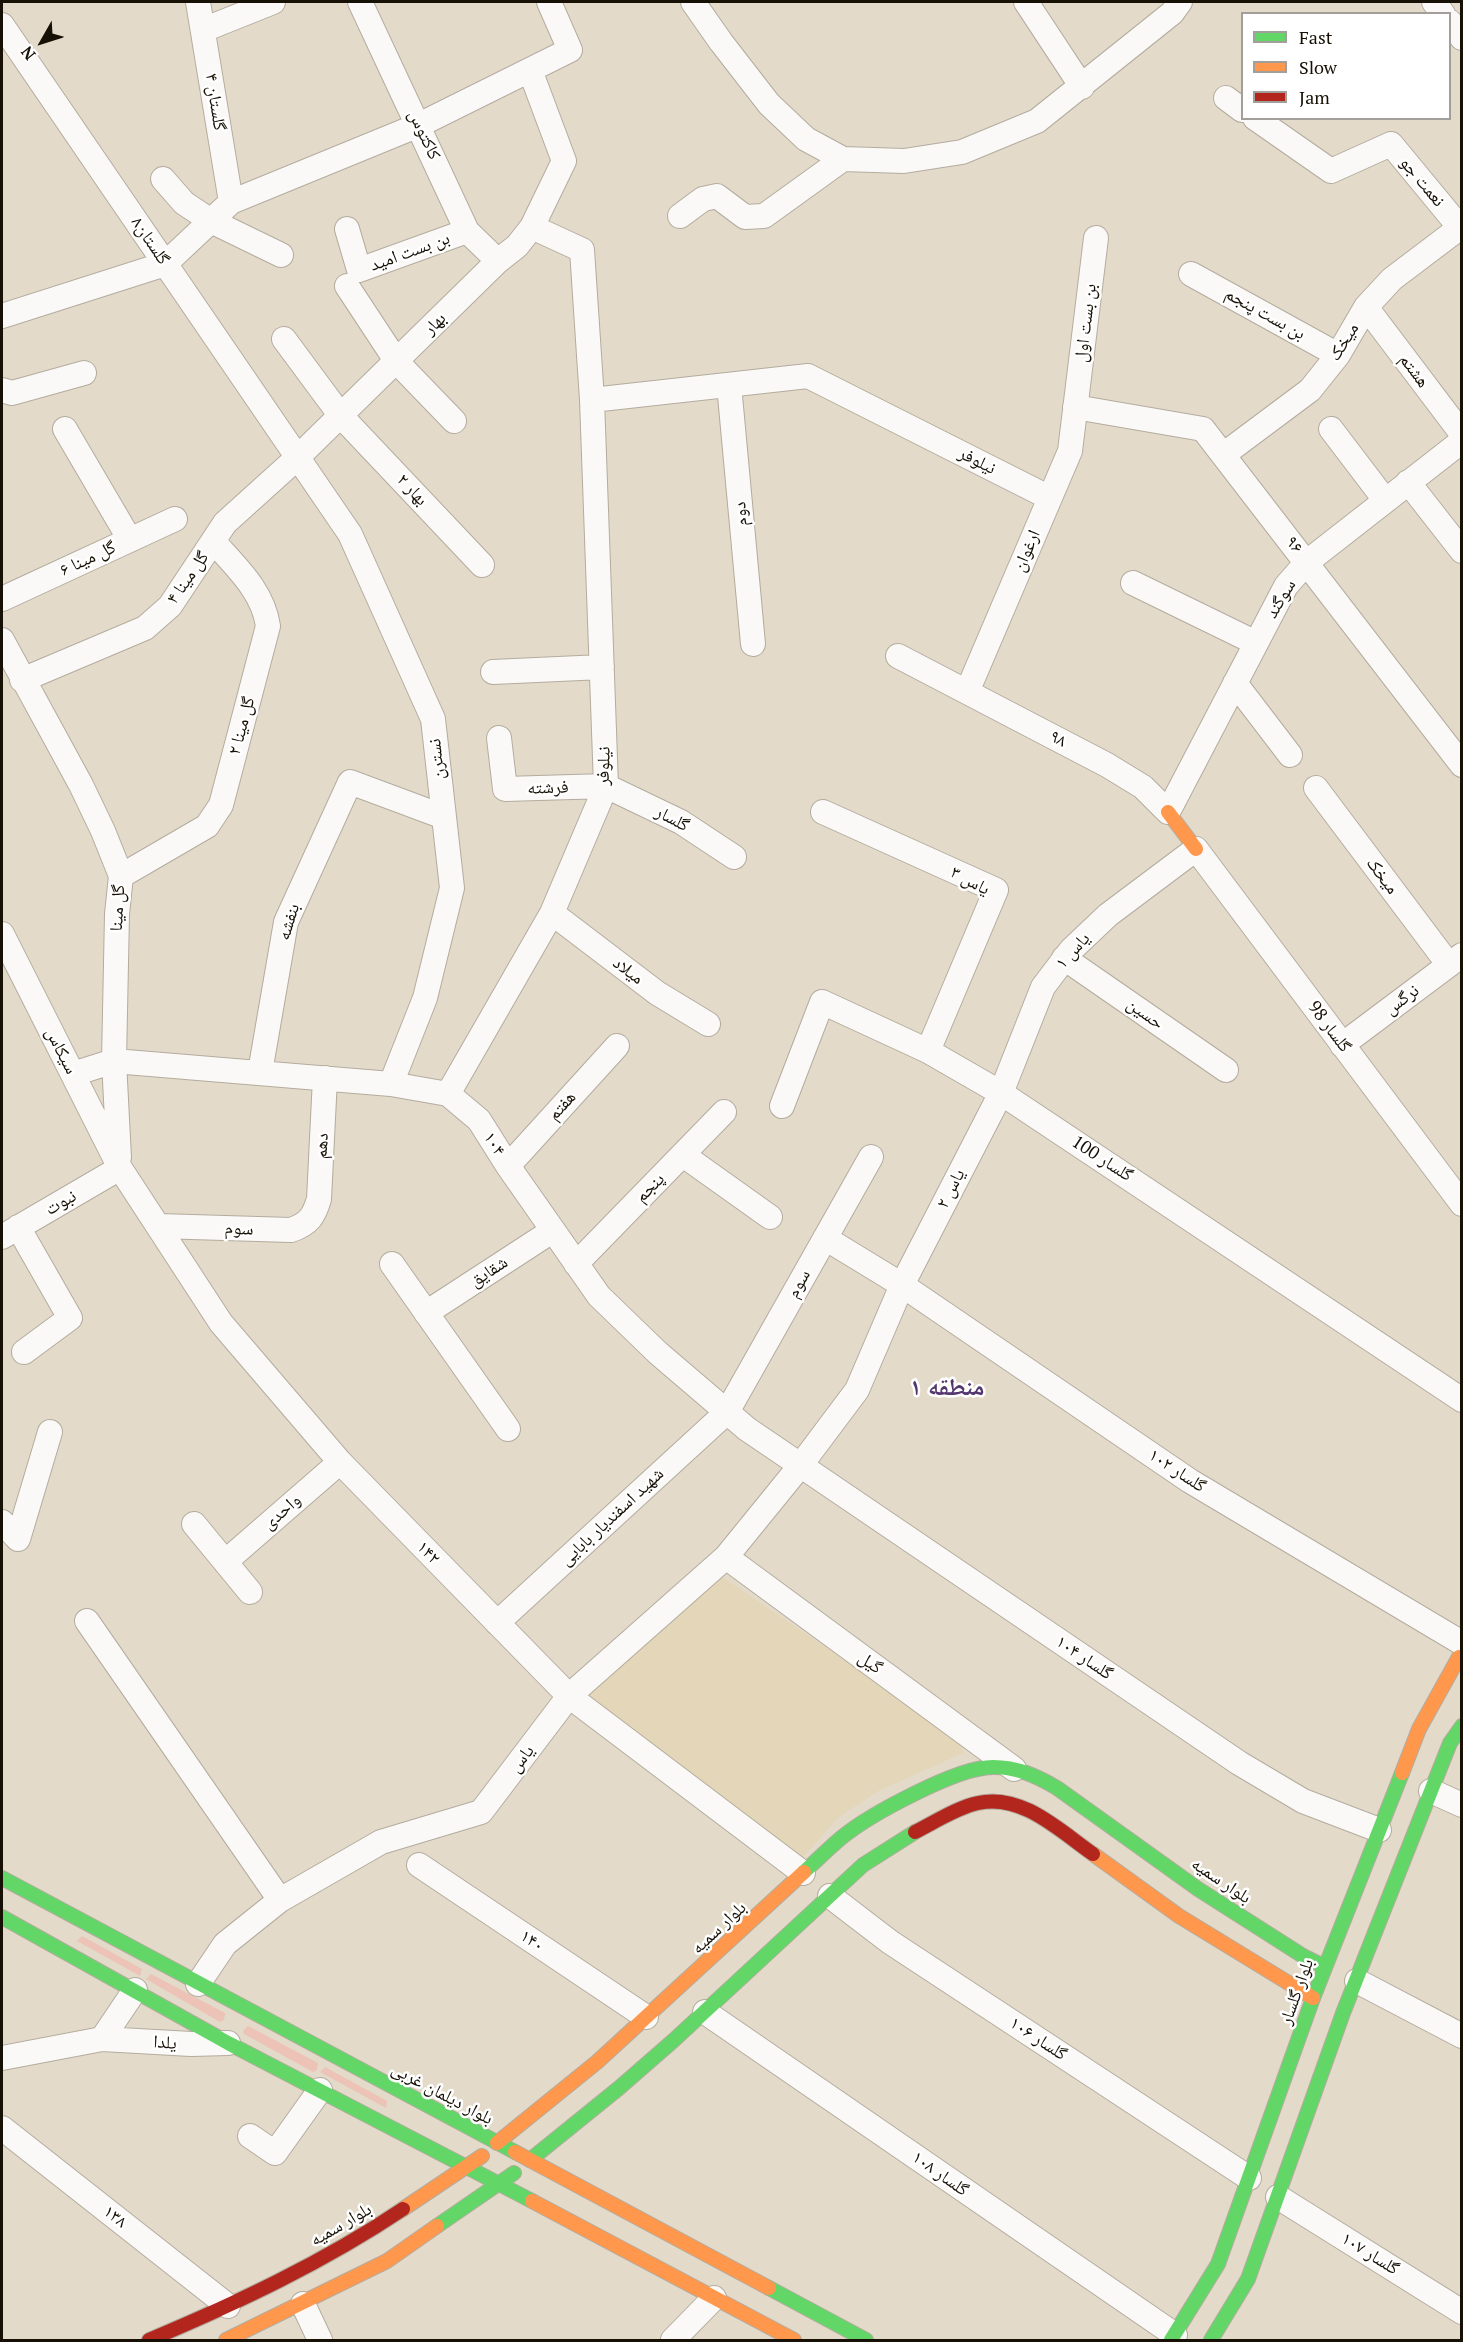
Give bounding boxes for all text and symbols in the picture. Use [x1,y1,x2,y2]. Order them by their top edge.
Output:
north arrow [12,12,72,72]
legend [1241,12,1451,120]
text: Fast [1299,25,1332,49]
text: N [16,42,40,65]
text: Slow [1299,55,1337,79]
street label: گلستان ۴ [200,72,230,132]
text: Jam [1299,85,1330,109]
street label: کاکتوس [403,107,445,163]
street label: نعمت جو [1395,153,1449,211]
street label: گلستان۸ [126,213,174,269]
street label: بن بست امید [367,228,453,276]
street label: بن بست اول [1070,282,1102,364]
street label: بن بست پنجم [1221,283,1309,345]
street label: بهار [419,308,451,340]
street label: میخک [1324,319,1364,365]
street label: هشتم [1394,350,1434,392]
street label: نیلوفر [955,443,999,479]
street label: بهار ۲ [392,470,432,510]
street label: دوم [729,501,753,527]
street label: ارغوان [1009,527,1045,575]
street label: ۹۶ [1281,532,1307,558]
street label: گل مینا ۶ [57,537,119,581]
street label: گل مینا ۴ [162,547,214,609]
street label: سوگند [1261,576,1301,622]
street label: گل مینا ۲ [224,694,260,758]
street label: ۹۸ [1046,726,1070,752]
street label: نسترن [424,737,450,781]
street label: نیلوفر [593,746,615,786]
street label: فرشته [527,776,569,800]
street label: گلسار [651,801,693,837]
street label: میخک [1361,853,1403,899]
street label: یاس ۳ [947,862,993,900]
street label: گل مینا [106,884,130,932]
street label: بنفشه [273,901,305,943]
street label: یاس ۱ [1051,928,1095,974]
street label: میلاد [608,952,648,990]
street label: نرگس [1380,980,1424,1020]
street label: حسین [1122,994,1168,1034]
street label: گلسار 98 [1303,997,1355,1057]
street label: سیکاس [40,1024,82,1078]
street label: هفتم [543,1087,581,1125]
street label: ۱۰۴ [478,1128,510,1160]
street label: گلسار 100 [1067,1131,1137,1187]
street label: دهم [311,1132,333,1160]
street label: یاس ۲ [932,1166,970,1212]
street label: پنجم [631,1169,669,1207]
street label: نبوت [42,1186,80,1220]
street label: سوم [224,1218,254,1240]
street label: شقایق [466,1252,512,1292]
street label: سوم [783,1266,815,1302]
district label: منطقه ۱ [910,1374,984,1402]
street label: گلسار ۱۰۲ [1144,1445,1210,1497]
street label: شهید اسفندیار بابایی [555,1463,669,1571]
street label: واحدی [258,1489,306,1535]
street label: ۱۴۲ [412,1537,444,1569]
street label: گلسار ۱۰۴ [1051,1631,1117,1685]
street label: گیل [854,1647,886,1679]
street label: یاس [505,1741,539,1777]
street label: بلوار سمیه [1187,1853,1255,1909]
street label: بلوار سمیه [687,1897,751,1959]
street label: ۱۴۰ [516,1925,548,1957]
street label: بلوار گلسار [1275,1956,1319,2028]
street label: گلسار ۱۰۶ [1005,2013,1071,2065]
street label: یلدا [153,2031,177,2055]
street label: بلوار دیلمان غربی [387,2058,497,2130]
street label: گلسار ۱۰۸ [908,2147,972,2201]
street label: بلوار سمیه [306,2199,376,2251]
street label: ۱۳۸ [99,2201,131,2233]
street label: گلسار ۱۰۷ [1337,2228,1403,2280]

